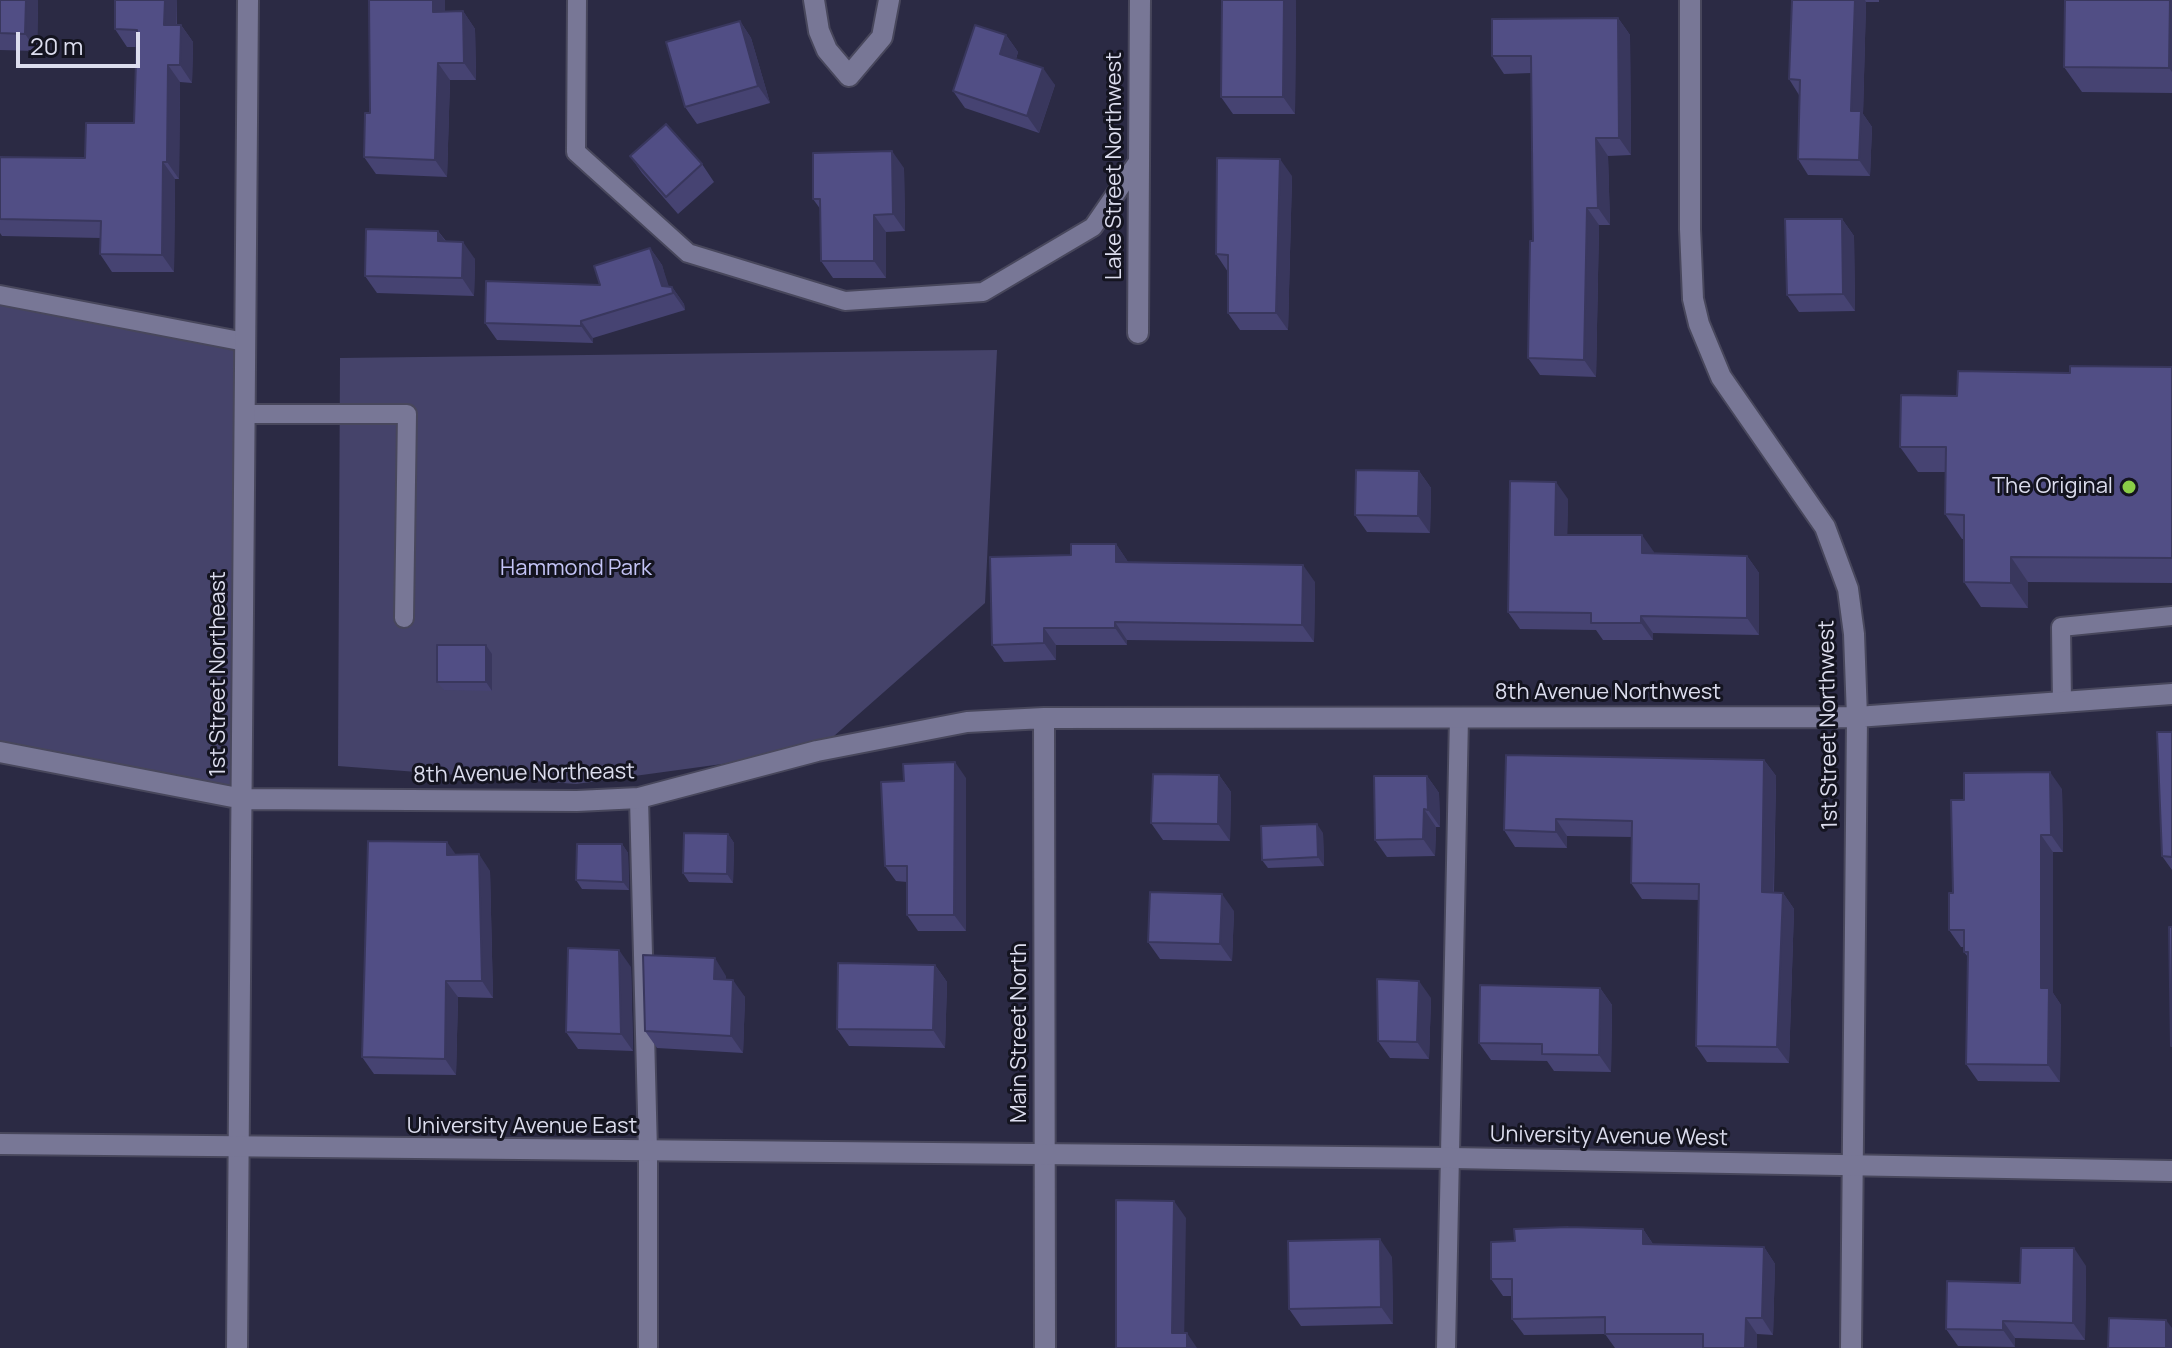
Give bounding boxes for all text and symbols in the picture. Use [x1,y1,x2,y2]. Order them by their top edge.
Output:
scale bar [20,16,144,66]
text: 20 m [30,29,83,62]
street label: Lake Street Northwest [1102,52,1128,280]
place label: The Original [1992,474,2113,500]
marker: The Original [2120,478,2138,496]
park label: Hammond Park [500,556,652,582]
street label: 1st Street Northeast [206,571,232,777]
street label: 1st Street Northwest [1814,620,1844,830]
street label: 8th Avenue Northwest [1495,680,1721,706]
street label: 8th Avenue Northeast [413,759,635,789]
street label: Main Street North [1007,943,1033,1123]
street label: University Avenue East [407,1114,637,1140]
street label: University Avenue West [1490,1122,1728,1152]

